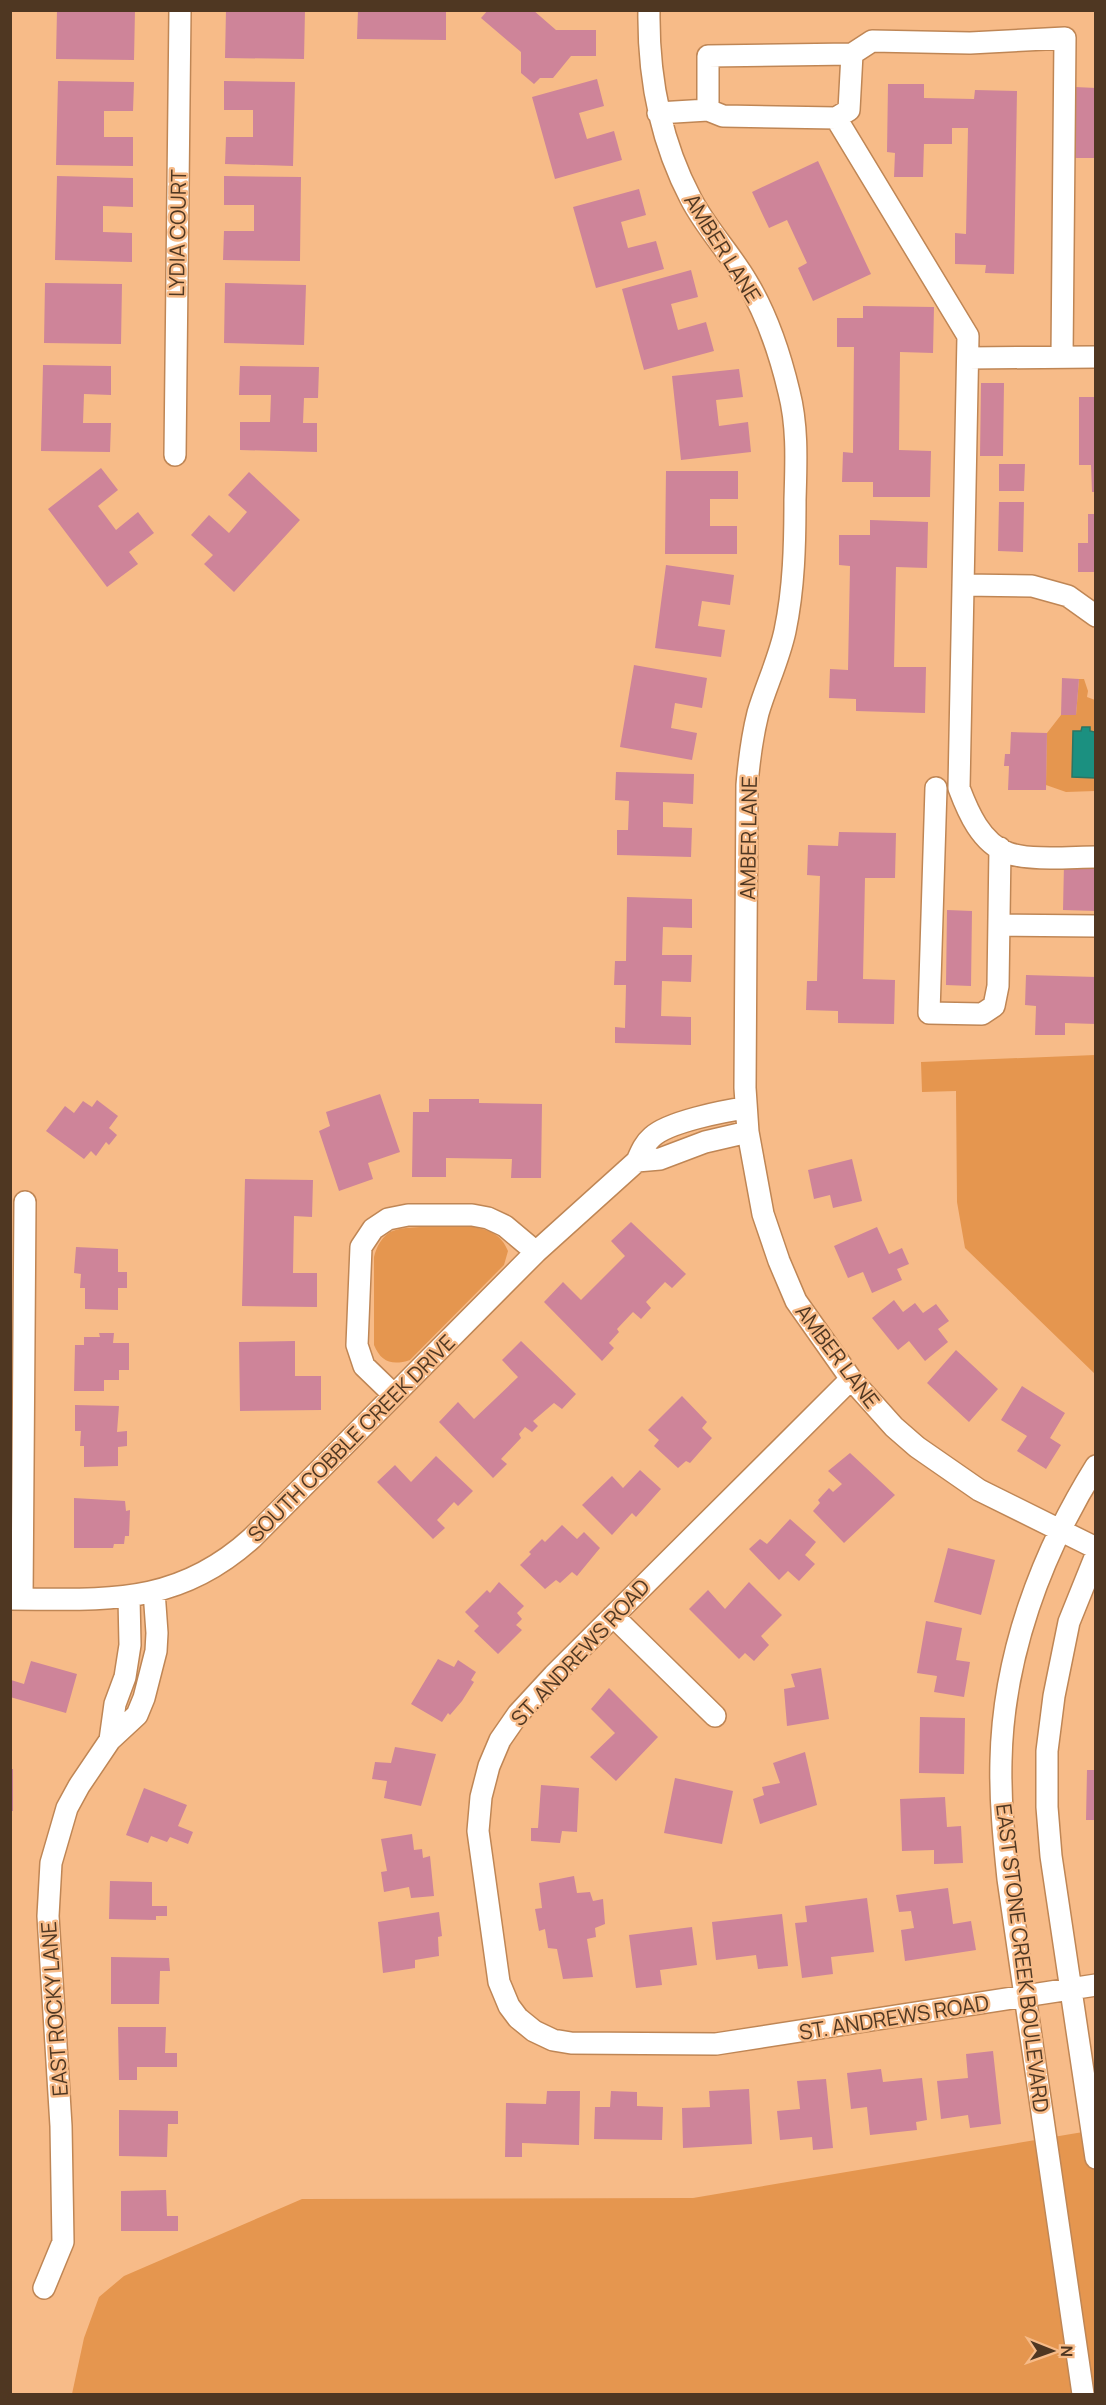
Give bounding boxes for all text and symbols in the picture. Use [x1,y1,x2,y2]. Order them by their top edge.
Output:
street label: LYDIA COURT [162,169,192,297]
street label: AMBER LANE [678,188,768,308]
street label: AMBER LANE [733,776,763,900]
street label: AMBER LANE [790,1298,886,1414]
street label: SOUTH COBBLE CREEK DRIVE [241,1328,461,1548]
street label: ST. ANDREWS ROAD [504,1572,656,1732]
street label: EAST STONE CREEK BOULEVARD [990,1802,1056,2114]
street label: EAST ROCKY LANE [34,1921,74,2097]
street label: ST. ANDREWS ROAD [797,1988,991,2046]
north arrow [1022,2321,1082,2381]
text: N [1056,2345,1078,2357]

